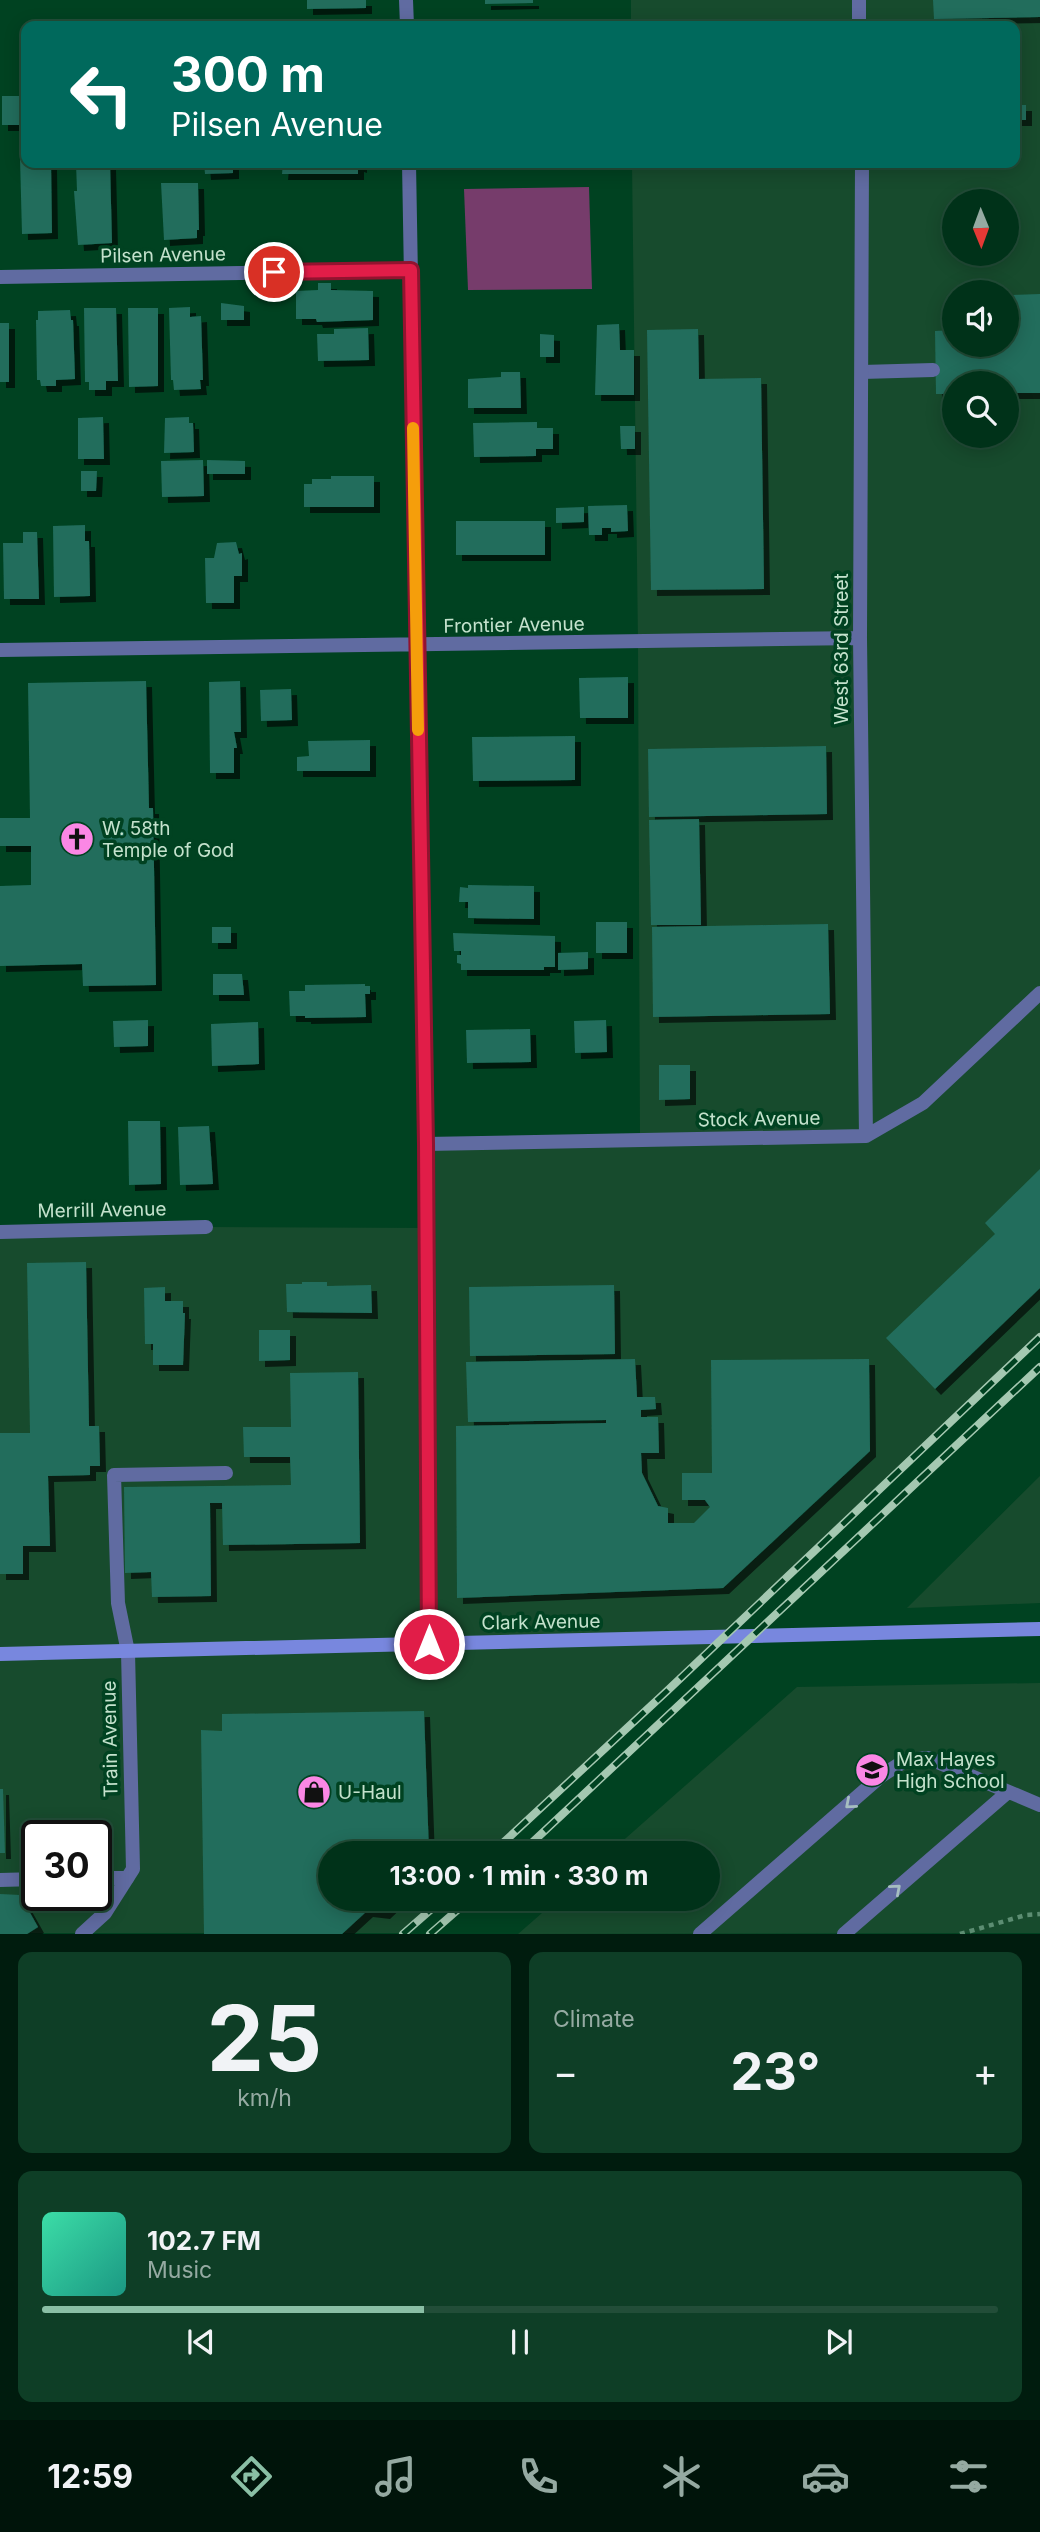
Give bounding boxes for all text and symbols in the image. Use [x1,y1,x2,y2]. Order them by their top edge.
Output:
text: 300 m [171,45,325,104]
icon: left [56,49,147,140]
text: Pilsen Avenue [171,105,383,144]
north arrow [942,189,1018,266]
map controls [942,189,1019,448]
street label: Pilsen Avenue [100,242,226,268]
pin [244,242,304,302]
icon: arrive [255,253,293,291]
button: sound [942,280,1019,357]
button: search [942,371,1019,448]
street label: West 63rd Street [830,573,853,725]
street label: Frontier Avenue [443,612,585,638]
place label: W. 58th Temple of God [102,817,234,862]
church icon: W. 58th Temple of God [58,820,96,858]
street label: Stock Avenue [697,1106,821,1132]
street label: Merrill Avenue [37,1197,167,1223]
position arrow [392,1607,466,1681]
street label: Clark Avenue [481,1609,601,1635]
street label: Train Avenue [97,1680,123,1798]
place label: Max Hayes High School [896,1748,1005,1793]
school or university icon: Max Hayes High School [853,1751,891,1789]
shop icon: U-Haul [295,1773,333,1811]
place label: U-Haul [338,1781,402,1804]
one-way arrow [845,1796,858,1808]
speed limit sign: 30 [21,1820,112,1911]
text: 13:00 · 1 min · 330 m [389,1860,649,1891]
one-way arrow [887,1885,900,1897]
text: 25 [207,1983,322,2093]
text: Climate [553,2005,635,2033]
text: 23° [731,2040,820,2103]
text: − [553,2049,578,2095]
text: + [973,2049,998,2095]
text: km/h [237,2084,292,2112]
text: 102.7 FM [147,2225,261,2256]
text: Music [147,2256,212,2284]
icon: previous [182,2323,220,2361]
icon: pause [501,2323,539,2361]
icon: next [820,2323,858,2361]
icon: directions [227,2452,276,2501]
icon: music [371,2452,420,2501]
icon: phone [514,2452,563,2501]
icon: climate [657,2452,706,2501]
icon: car [801,2452,850,2501]
icon: filters [944,2452,993,2501]
text: 12:59 [47,2457,133,2496]

